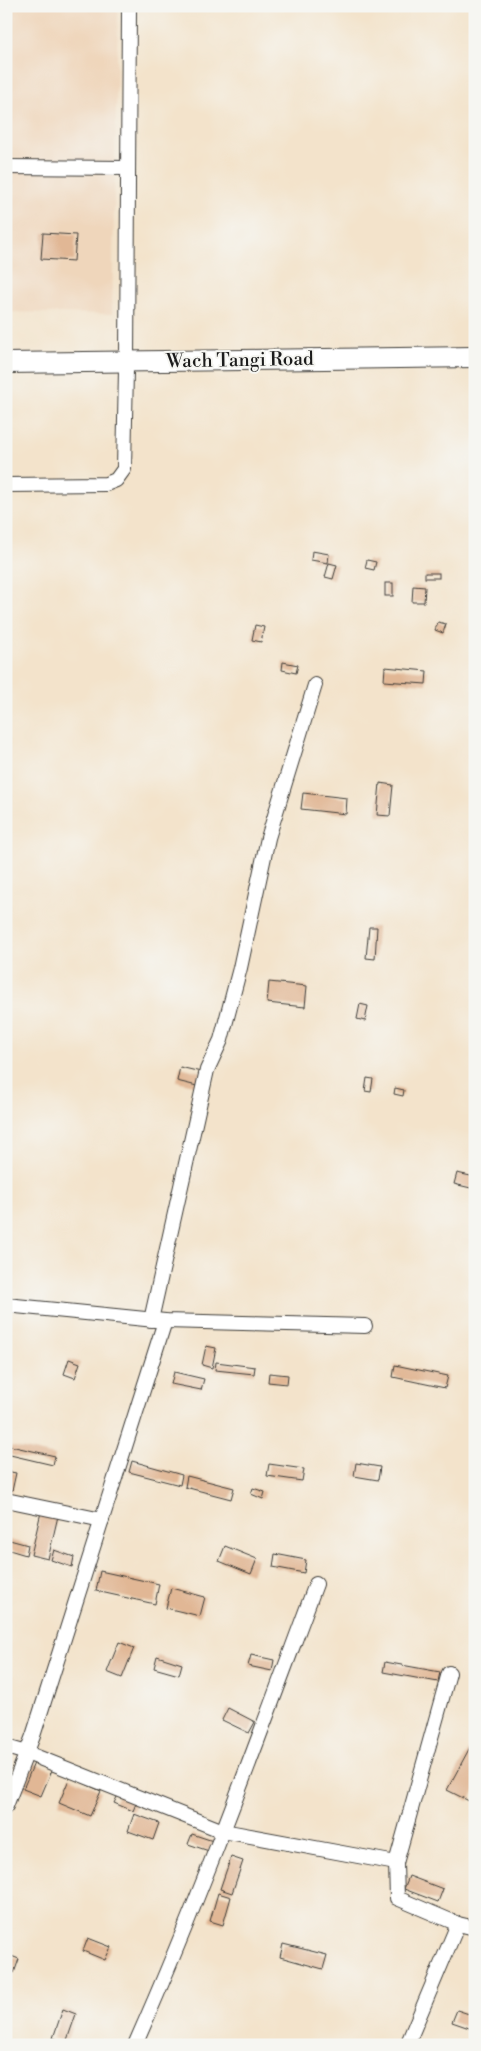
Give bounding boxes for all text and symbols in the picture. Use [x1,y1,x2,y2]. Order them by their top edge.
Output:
street label: Wach Tangi Road [165,347,314,373]

